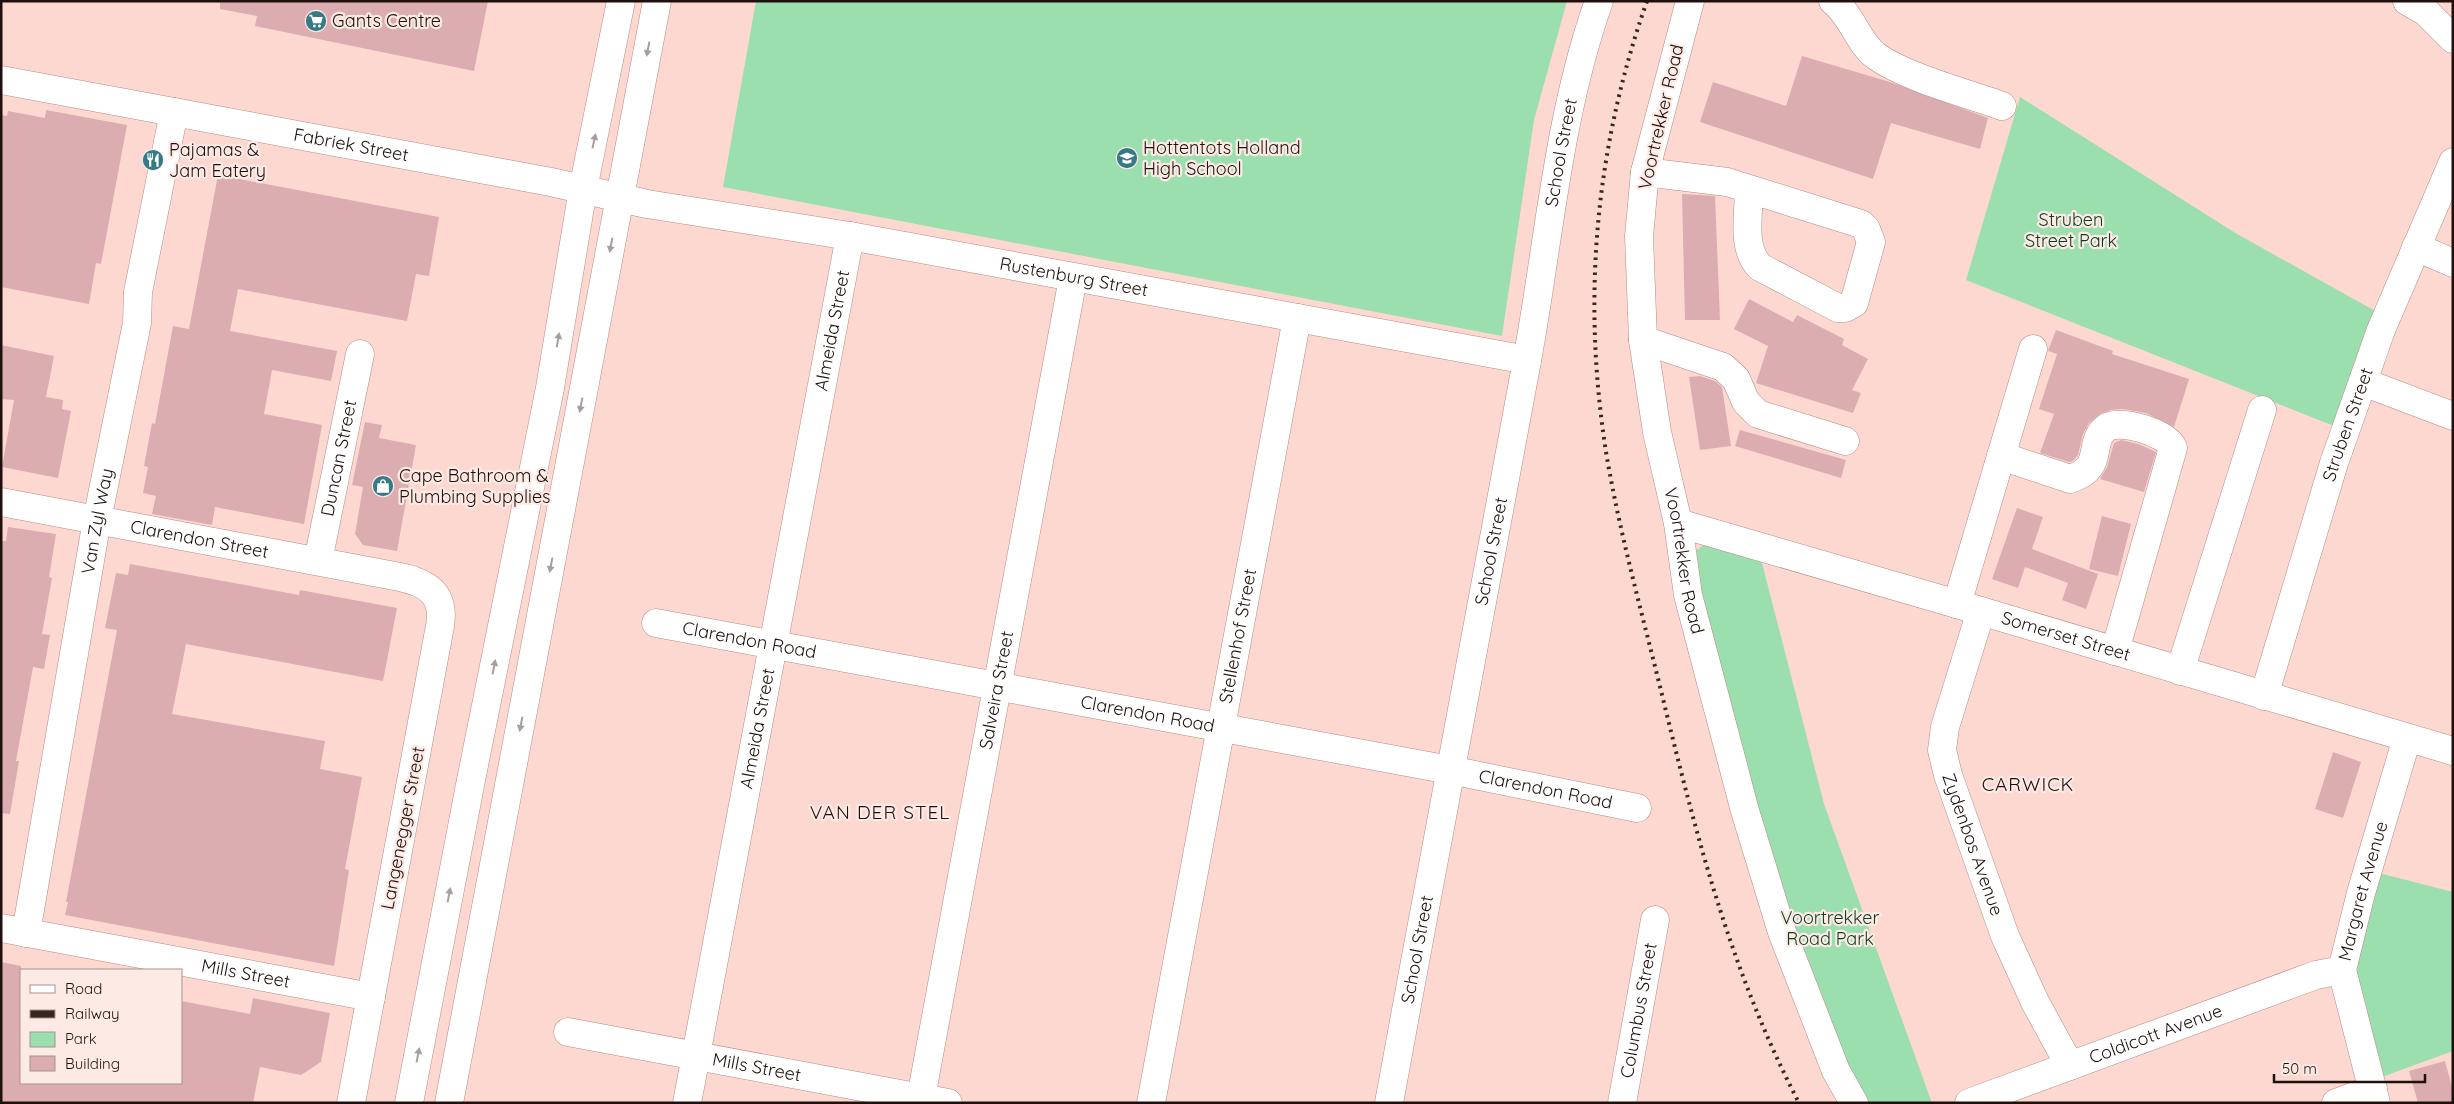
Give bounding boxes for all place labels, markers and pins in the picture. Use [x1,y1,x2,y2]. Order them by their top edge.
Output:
supermarket icon: Gants Centre [304,9,328,33]
place label: Gants Centre [332,9,441,32]
place label: Hottentots Holland High School [1143,136,1301,180]
place label: Pajamas & Jam Eatery [169,138,266,182]
school or university icon: Hottentots Holland High School [1115,146,1139,170]
restaurant icon: Pajamas & Jam Eatery [141,148,165,172]
place label: Cape Bathroom & Plumbing Supplies [399,464,551,508]
shop icon: Cape Bathroom & Plumbing Supplies [371,474,395,498]

